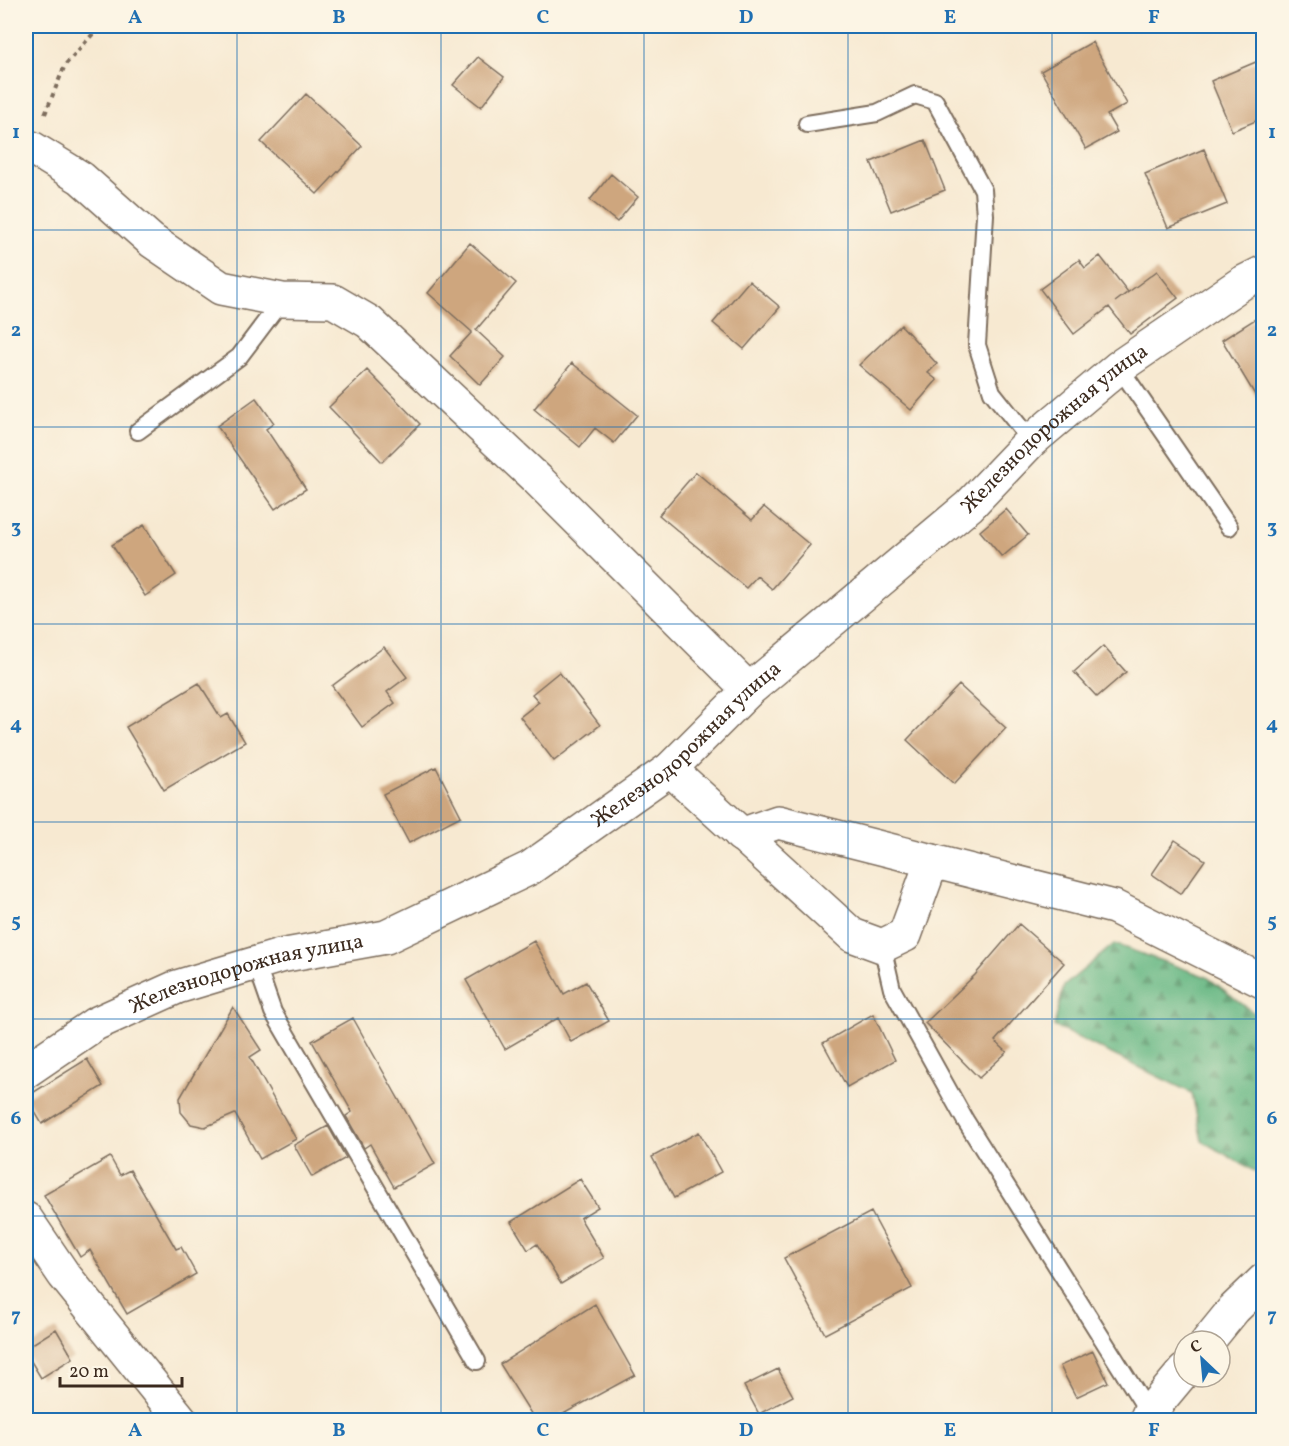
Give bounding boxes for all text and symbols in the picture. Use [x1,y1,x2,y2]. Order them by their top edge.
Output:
text: A [128,4,142,32]
text: B [332,4,346,32]
text: C [537,4,550,32]
text: D [739,4,753,32]
text: E [944,4,956,32]
text: F [1148,4,1160,32]
text: 1 [12,119,20,147]
text: 1 [1268,119,1276,147]
text: 2 [11,317,21,345]
text: 2 [1267,317,1277,345]
street label: Железнодорожная улица [954,337,1154,520]
text: 3 [11,514,21,542]
text: 3 [1267,514,1277,542]
street label: Железнодорожная улица [585,655,787,835]
text: 4 [10,711,22,739]
text: 4 [1266,711,1278,739]
text: 5 [11,908,21,936]
text: 5 [1267,908,1277,936]
street label: Железнодорожная улица [125,927,366,1021]
text: 6 [11,1105,22,1133]
text: 6 [1267,1105,1278,1133]
text: 7 [11,1302,21,1330]
text: 7 [1267,1302,1277,1330]
north arrow [1172,1329,1232,1389]
text: С [1187,1335,1206,1359]
scale bar [60,1350,182,1388]
text: 20 m [69,1360,109,1385]
text: A [128,1417,142,1445]
text: B [332,1417,346,1445]
text: C [537,1417,550,1445]
text: D [739,1417,753,1445]
text: E [944,1417,956,1445]
text: F [1148,1417,1160,1445]

